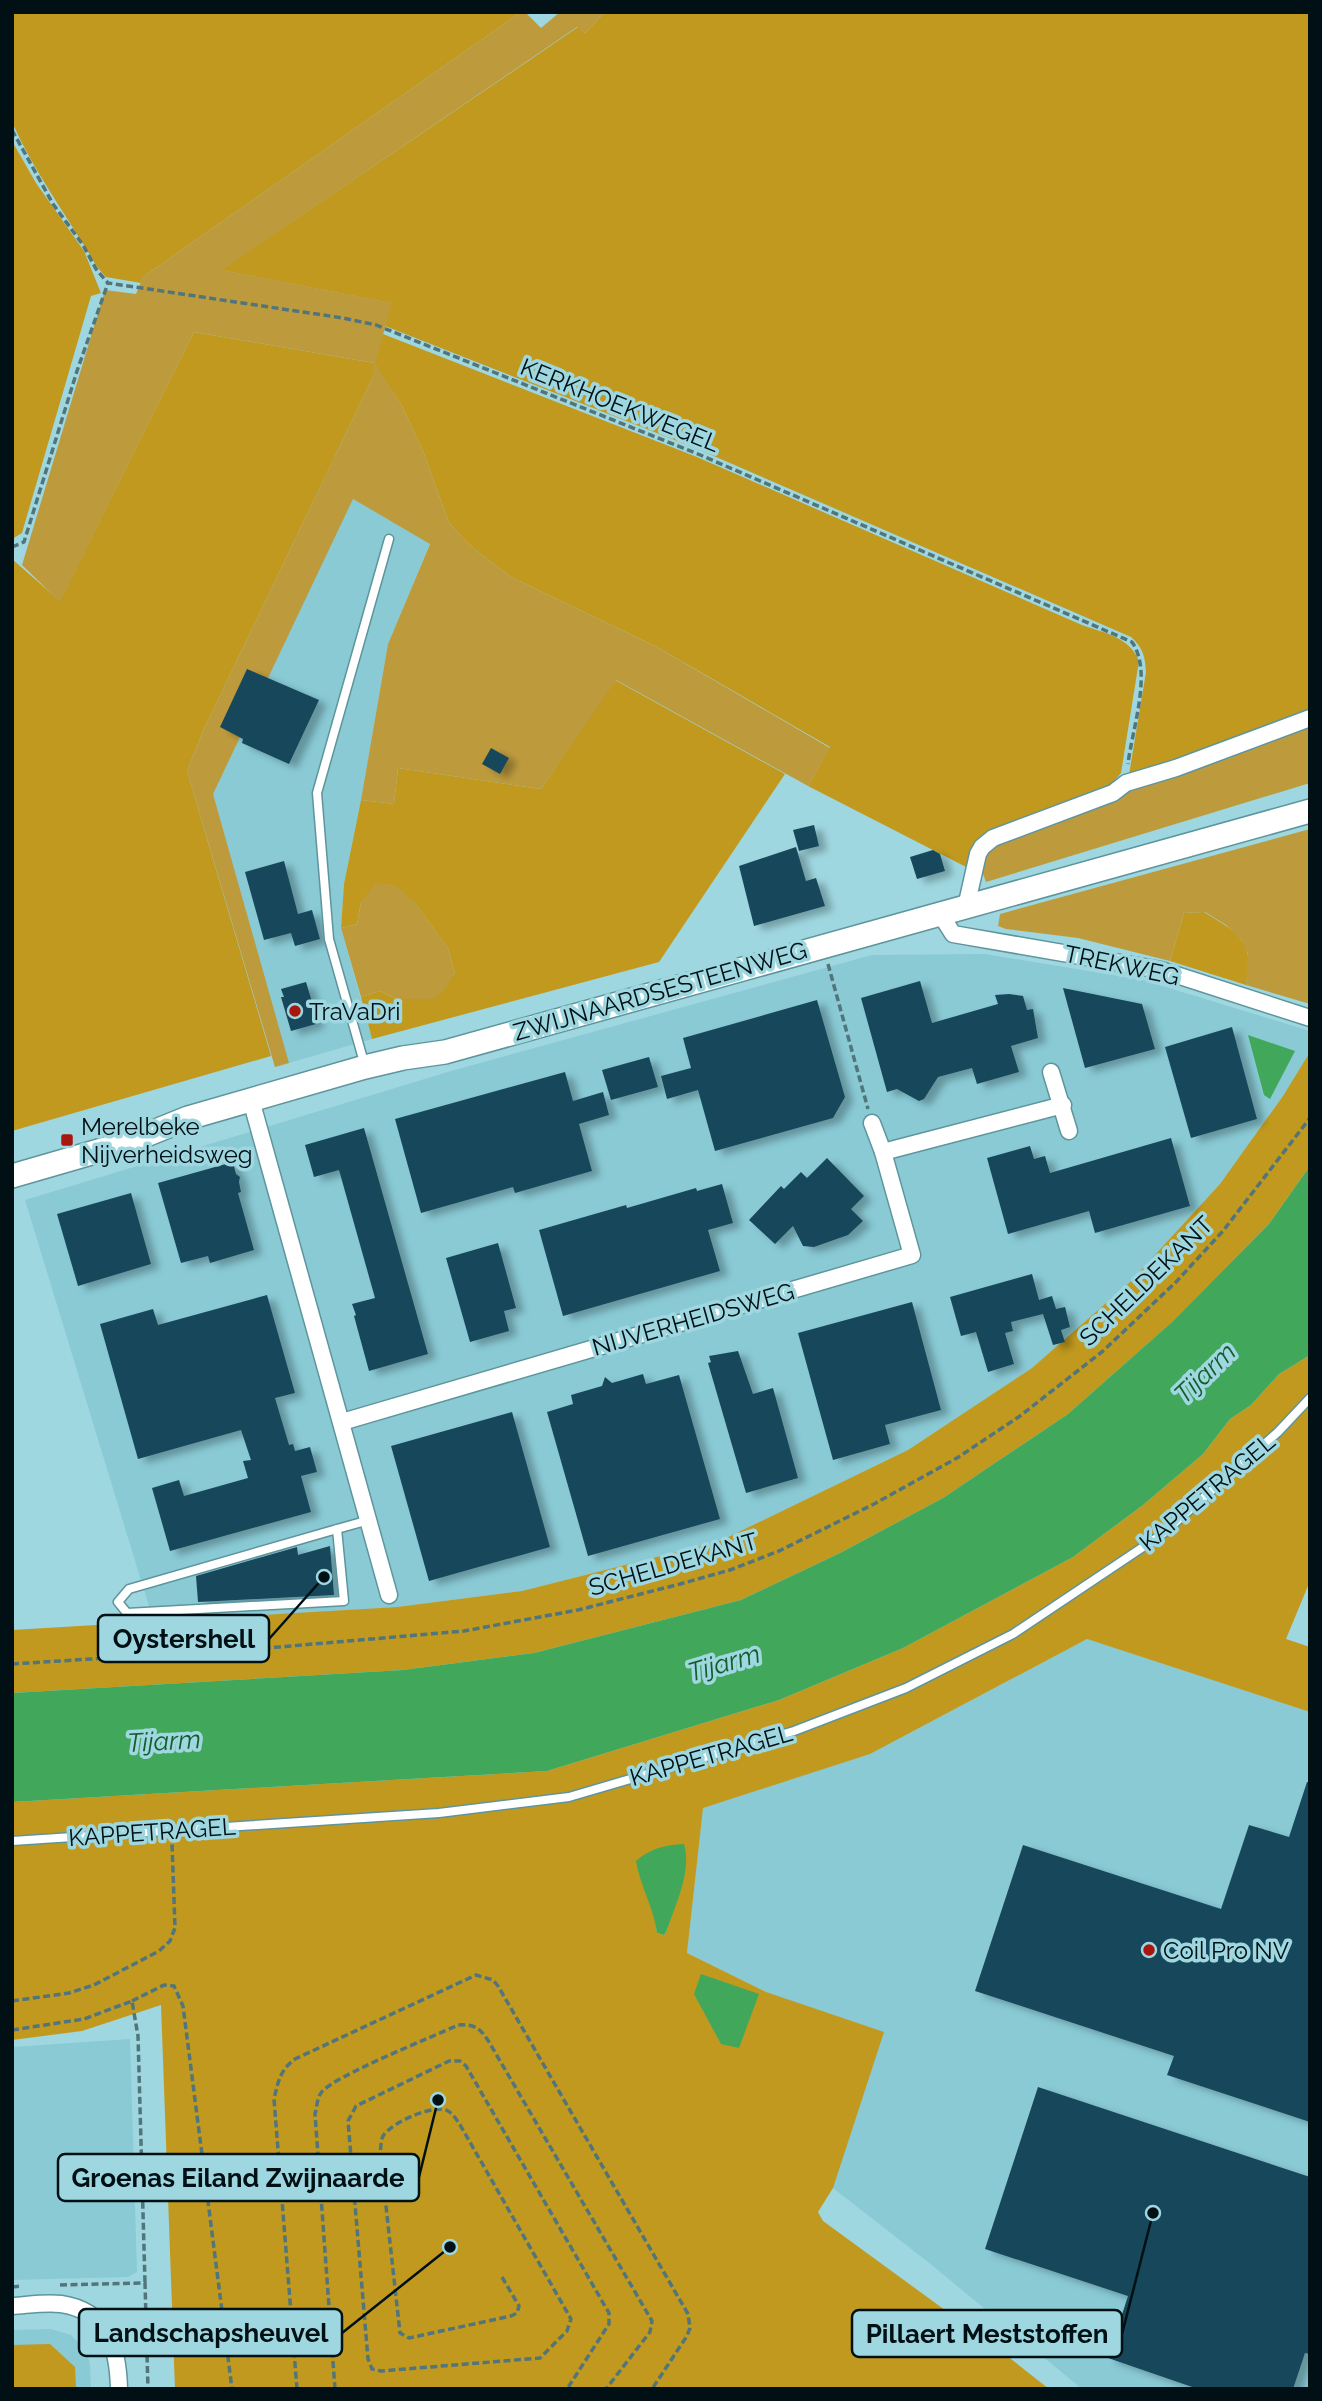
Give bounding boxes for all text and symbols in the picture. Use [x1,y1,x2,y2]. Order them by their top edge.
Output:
street label: KERKHOEKWEGEL [516,352,724,458]
street label: ZWIJNAARDSESTEENWEG [510,935,810,1047]
street label: TREKWEG [1062,939,1182,991]
place label: TraVaDri [309,997,401,1026]
marker: TraVaDri [287,1003,303,1019]
place label: Merelbeke Nijverheidsweg [81,1112,253,1169]
marker: Merelbeke Nijverheidsweg [59,1132,75,1148]
street label: SCHELDEKANT [1073,1210,1219,1352]
street label: NIJVERHEIDSWEG [589,1276,797,1362]
water label: Tijarm [1168,1337,1242,1409]
street label: KAPPETRAGEL [1133,1427,1281,1557]
street label: SCHELDEKANT [585,1526,761,1602]
callout: Oystershell [98,1615,269,1662]
text: Oystershell [113,1624,256,1654]
water label: Tijarm [684,1638,764,1688]
street label: KAPPETRAGEL [626,1718,796,1792]
water label: Tijarm [126,1724,202,1758]
street label: KAPPETRAGEL [67,1812,237,1852]
place label: Coil Pro NV [1163,1936,1289,1965]
marker: Coil Pro NV [1141,1942,1157,1958]
callout: Groenas Eiland Zwijnaarde [58,2154,419,2201]
text: Groenas Eiland Zwijnaarde [72,2163,405,2193]
callout: Landschapsheuvel [79,2309,342,2356]
callout: Pillaert Meststoffen [852,2310,1122,2357]
text: Landschapsheuvel [94,2318,329,2348]
text: Pillaert Meststoffen [866,2319,1108,2349]

